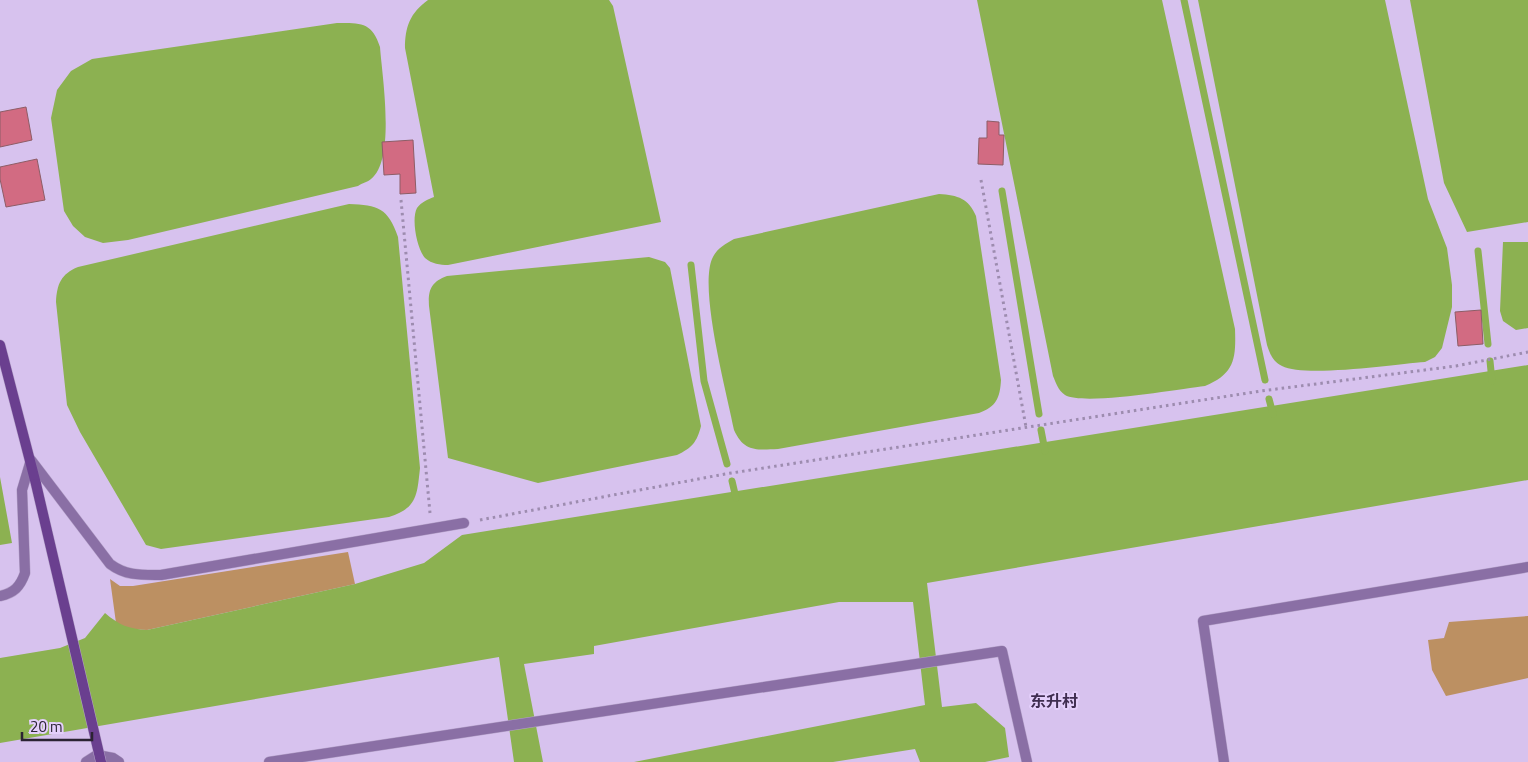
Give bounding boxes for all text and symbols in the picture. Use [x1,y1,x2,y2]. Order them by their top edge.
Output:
district label: 东升村 [1030,689,1078,713]
scale bar [22,710,92,742]
text: 20 m [30,715,63,738]

